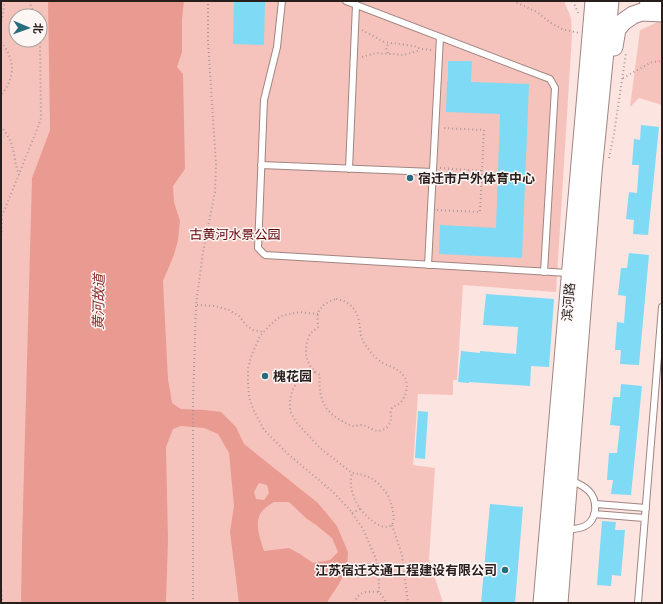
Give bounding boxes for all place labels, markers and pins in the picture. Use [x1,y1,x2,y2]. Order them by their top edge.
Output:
place label: 宿迁市户外体育中心 [418,169,535,187]
marker: 宿迁市户外体育中心 [405,173,415,183]
place label: 槐花园 [273,367,312,385]
marker: 槐花园 [260,371,270,381]
place label: 江苏宿迁交通工程建设有限公司 [315,561,497,579]
marker: 江苏宿迁交通工程建设有限公司 [500,565,510,575]

